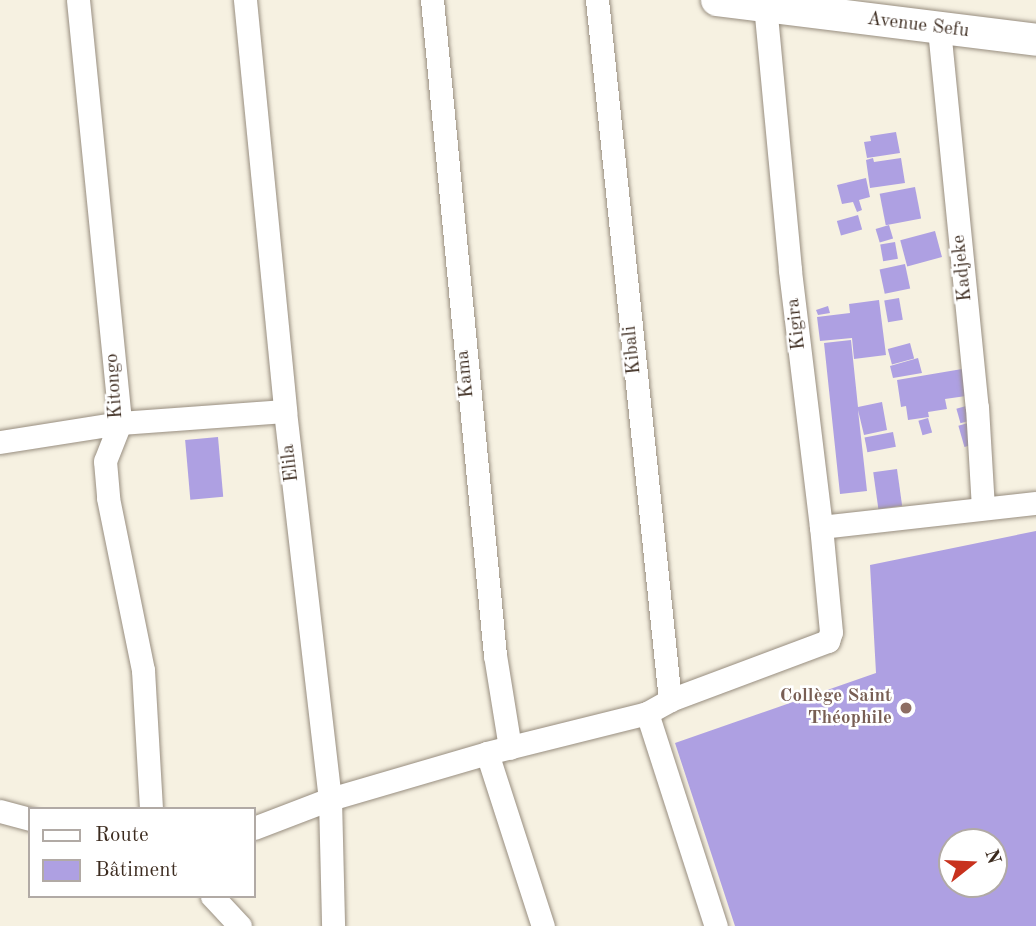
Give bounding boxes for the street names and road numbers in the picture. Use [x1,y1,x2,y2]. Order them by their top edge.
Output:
street label: Avenue Sefu [866,8,970,44]
street label: Kadjeke [948,233,978,303]
street label: Kigira [783,297,811,351]
street label: Kibali [619,325,647,375]
street label: Kama [452,349,480,399]
street label: Kitongo [101,353,129,419]
street label: Elila [277,443,305,483]

